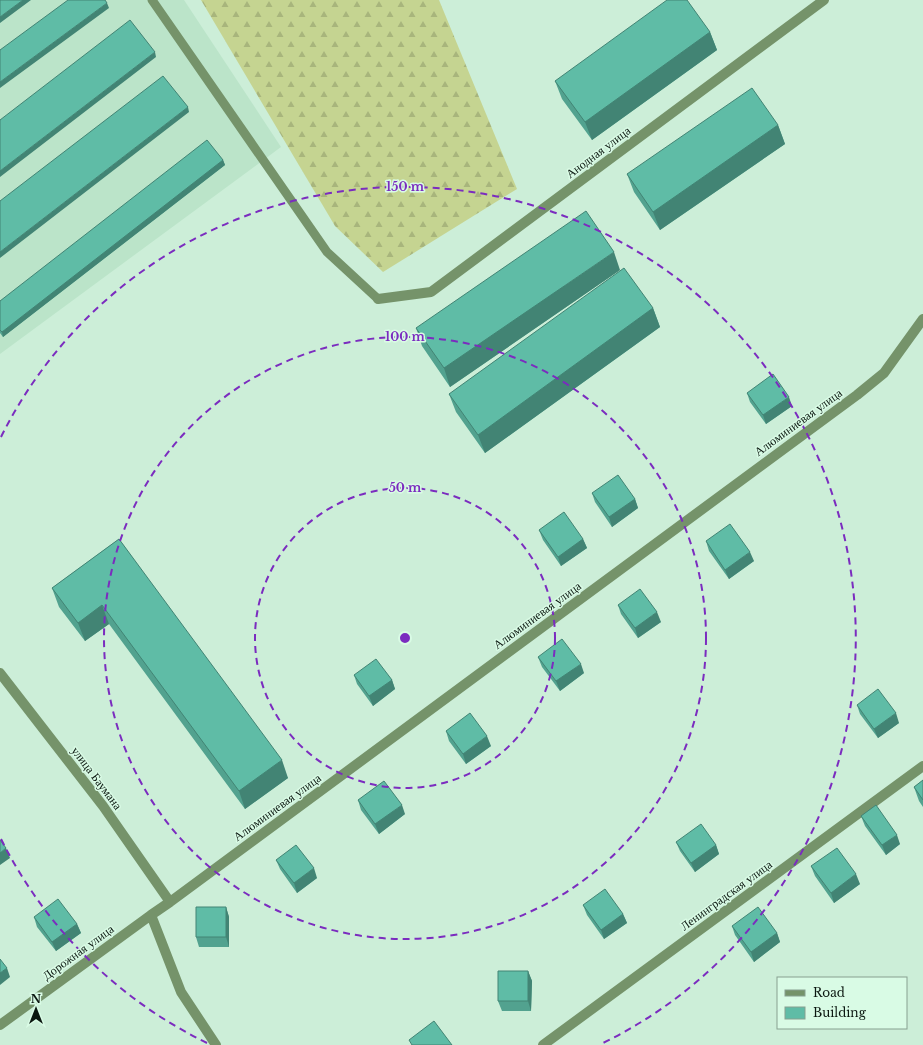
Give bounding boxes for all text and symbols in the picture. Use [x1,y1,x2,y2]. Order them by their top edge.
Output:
street label: Анодная улица [563,122,634,181]
text: 150 m [386,179,425,194]
text: 100 m [385,329,426,344]
street label: Алюминиевая улица [751,385,845,459]
text: 50 m [389,480,422,495]
street label: Алюминиевая улица [490,578,584,652]
centre of rings [398,631,412,645]
street label: улица Баумана [68,743,126,813]
street label: Алюминиевая улица [230,770,324,844]
street label: Ленинградская улица [677,856,775,933]
street label: Дорожная улица [39,921,117,983]
legend [777,977,907,1029]
text: Road [813,985,845,1000]
north arrow [16,989,56,1029]
text: N [31,992,42,1006]
text: Building [813,1005,867,1020]

